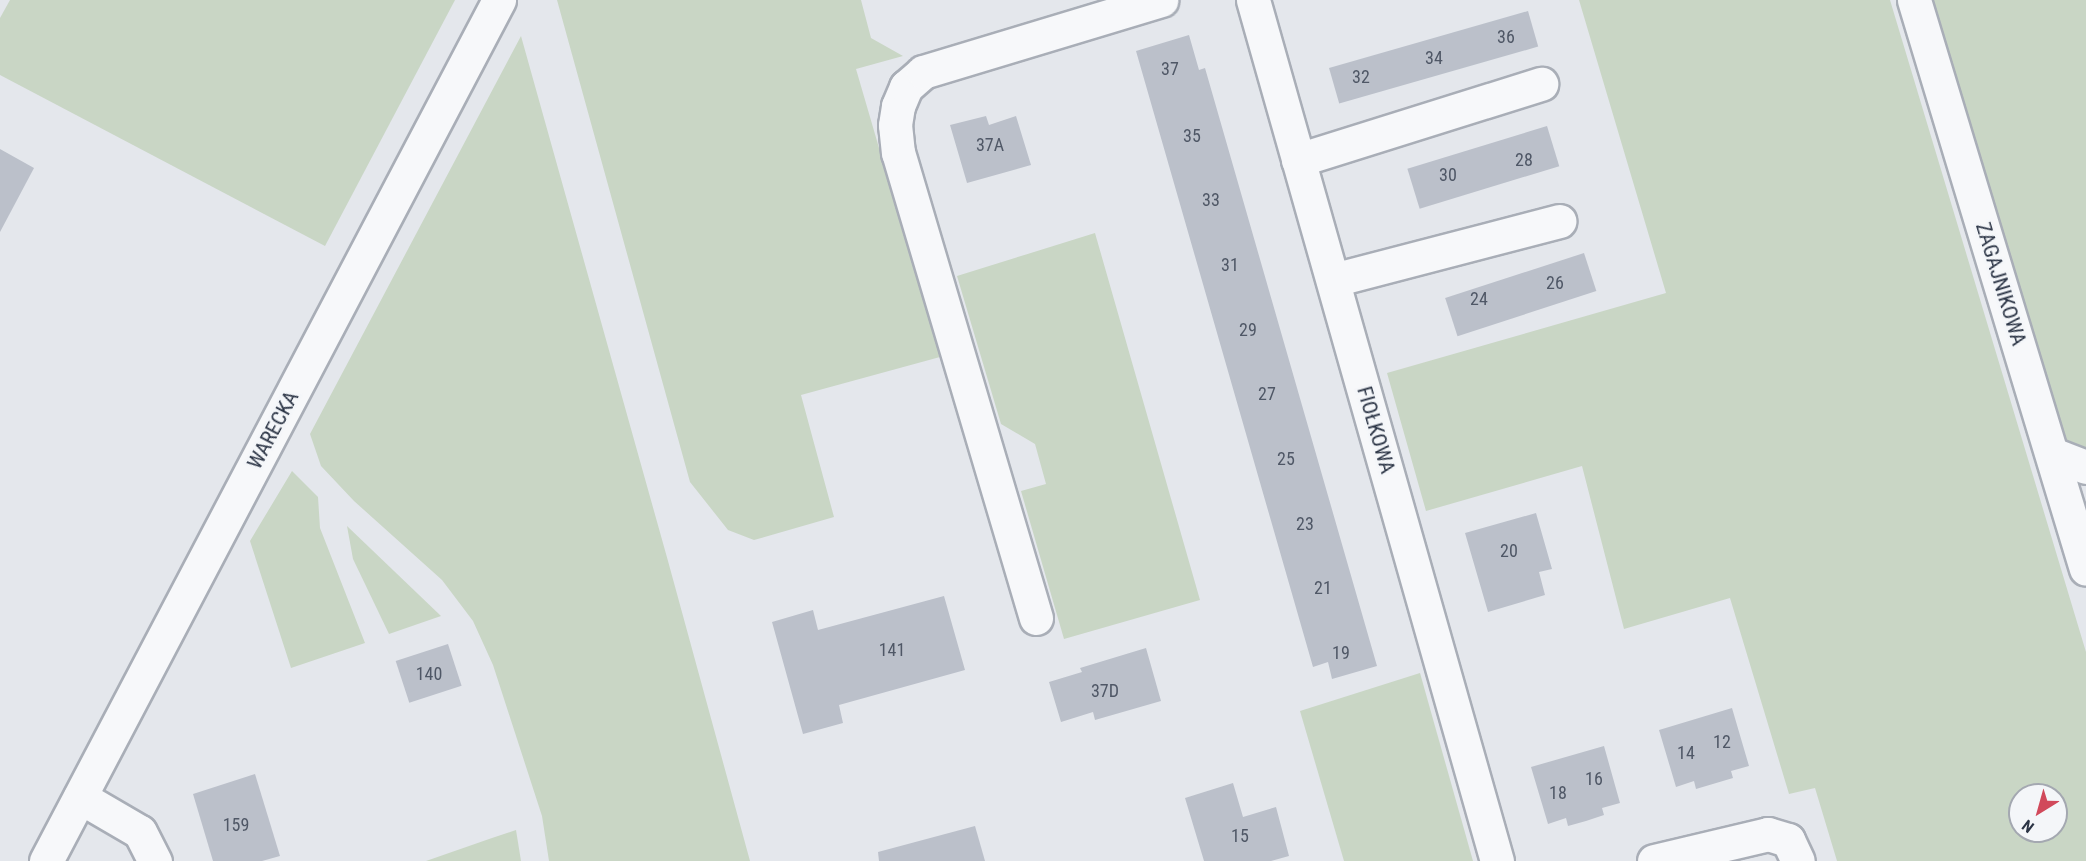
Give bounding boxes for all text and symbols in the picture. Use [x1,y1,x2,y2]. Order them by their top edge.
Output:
house number: 36 [1497,26,1515,48]
house number: 34 [1425,47,1443,69]
house number: 37 [1161,58,1179,80]
house number: 32 [1352,66,1370,88]
house number: 35 [1183,125,1201,147]
house number: 37A [976,134,1004,156]
house number: 28 [1515,149,1533,171]
house number: 30 [1439,164,1457,186]
house number: 33 [1202,189,1220,211]
street label: ZAGAJNIKOWA [1970,219,2032,349]
house number: 31 [1221,254,1239,276]
house number: 26 [1546,272,1564,294]
house number: 24 [1470,288,1488,310]
house number: 29 [1239,319,1257,341]
house number: 27 [1258,383,1276,405]
street label: FIOŁKOWA [1352,384,1400,476]
street label: WARECKA [242,387,304,473]
house number: 25 [1277,448,1295,470]
house number: 23 [1296,513,1314,535]
house number: 20 [1500,540,1518,562]
house number: 21 [1314,577,1332,599]
house number: 141 [879,639,905,661]
house number: 19 [1332,642,1350,664]
house number: 140 [416,663,442,685]
house number: 37D [1091,680,1119,702]
house number: 12 [1713,731,1731,753]
house number: 14 [1677,742,1695,764]
house number: 16 [1585,768,1603,790]
house number: 18 [1549,782,1567,804]
north arrow [2008,783,2068,843]
house number: 159 [223,814,249,836]
text: N [2018,816,2038,837]
house number: 15 [1231,825,1249,847]

